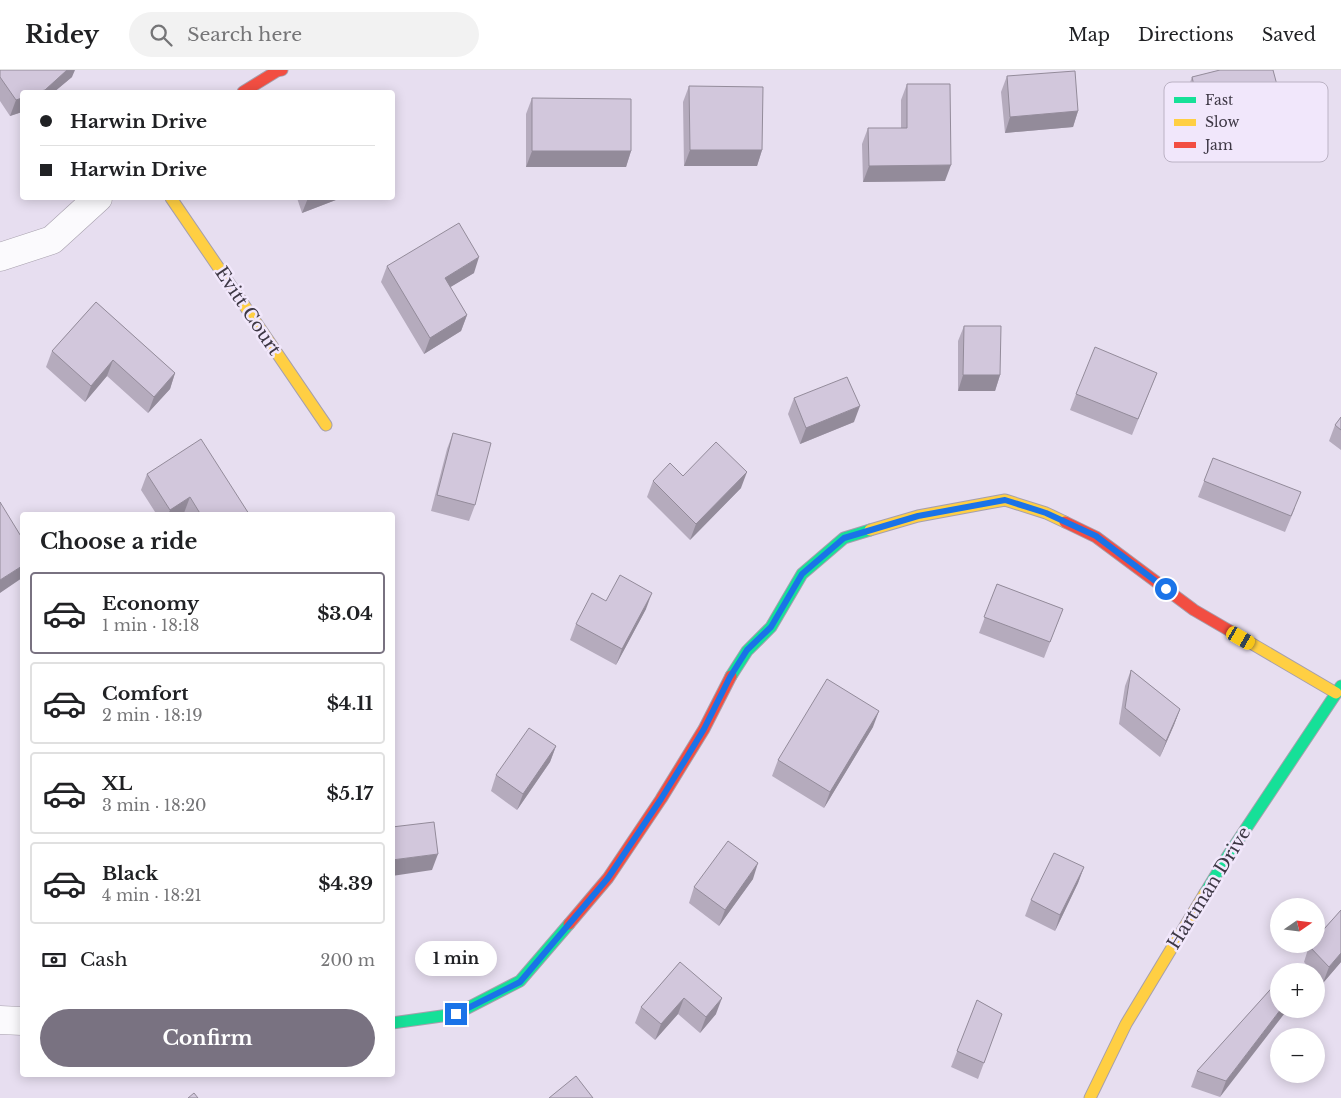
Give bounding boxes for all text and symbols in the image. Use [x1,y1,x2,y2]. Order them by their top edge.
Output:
search box [129,12,479,57]
text: Ridey [25,20,99,49]
icon: search [147,21,175,49]
text: Search here [187,23,302,46]
text: Map [1068,24,1110,46]
text: Directions [1138,24,1234,46]
text: Saved [1262,24,1316,46]
legend [1164,82,1328,162]
text: Fast [1205,91,1234,109]
text: Harwin Drive [70,110,207,133]
text: Slow [1205,113,1239,131]
text: Jam [1203,136,1233,154]
text: Harwin Drive [70,158,207,181]
street label: Evitt Court [210,262,286,360]
text: Choose a ride [40,528,197,555]
route start [1155,578,1177,600]
icon: car [42,591,87,636]
text: Economy [102,592,199,615]
text: $3.04 [317,602,373,625]
text: 1 min · 18:18 [102,615,199,635]
car [1224,624,1257,652]
icon: car [42,681,87,726]
text: Comfort [102,682,189,705]
text: $4.11 [327,692,373,715]
text: 2 min · 18:19 [102,705,203,725]
icon: car [42,771,87,816]
text: XL [102,772,132,795]
text: $5.17 [326,782,373,805]
text: 3 min · 18:20 [102,795,207,815]
street label: Hartman Drive [1162,823,1256,953]
icon: car [42,861,87,906]
text: Black [102,862,158,885]
text: $4.39 [318,872,373,895]
text: 4 min · 18:21 [102,885,202,905]
north arrow [1270,898,1325,952]
map controls [1270,898,1325,1083]
callout: 1 min [415,942,497,976]
icon: cash [40,946,68,974]
text: Cash [80,948,127,971]
text: 1 min [433,948,479,968]
text: 200 m [321,950,375,970]
button: + [1270,963,1325,1018]
route end [445,1003,467,1025]
button: Confirm [40,1009,375,1067]
button: − [1270,1028,1325,1083]

